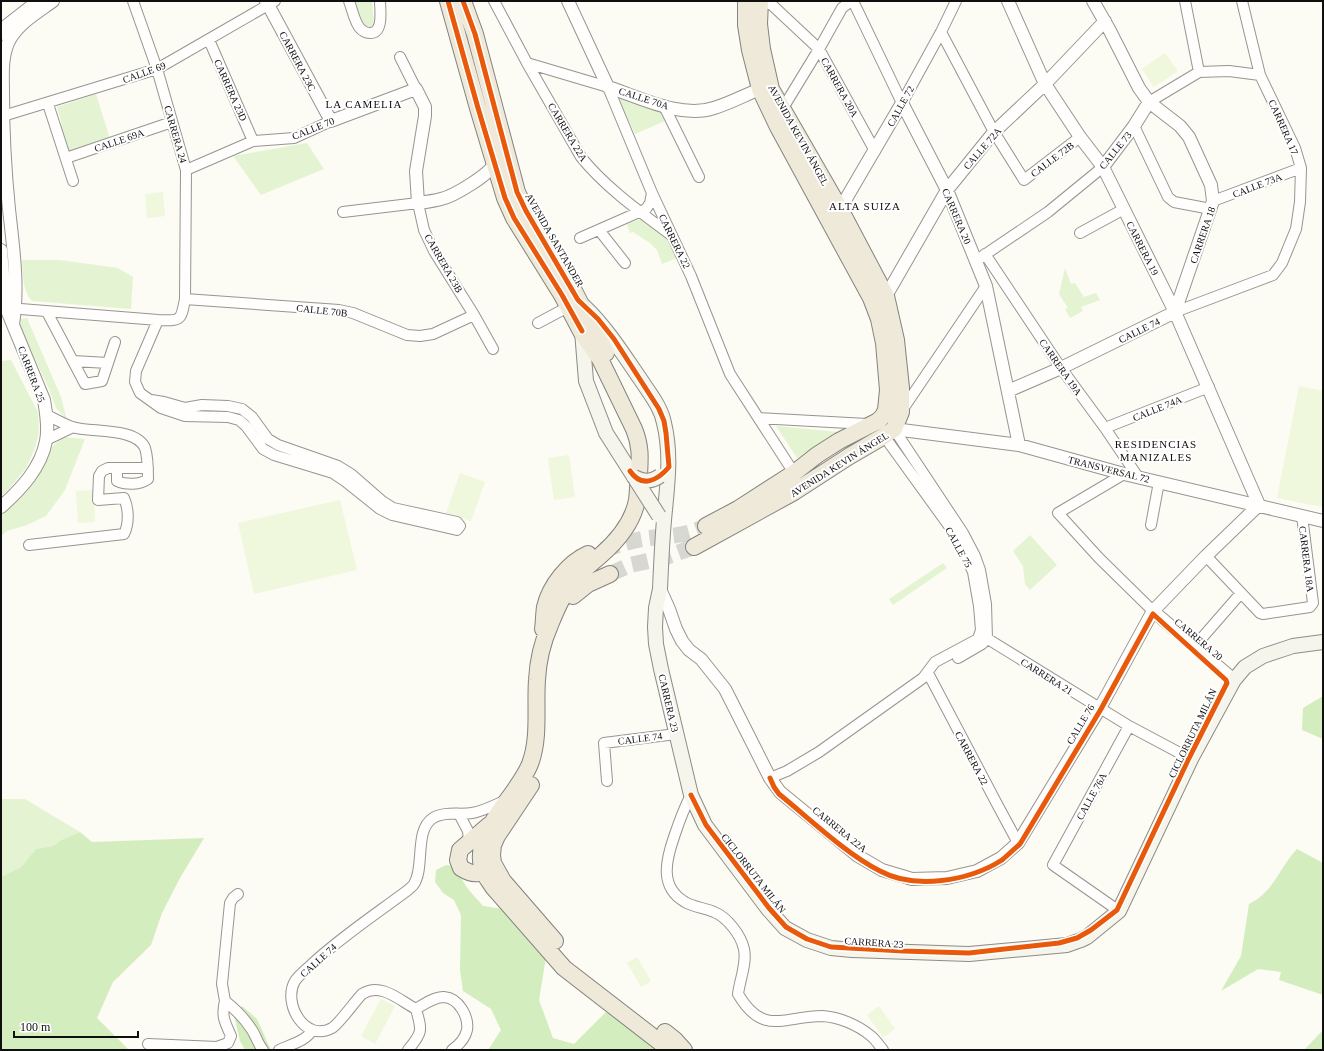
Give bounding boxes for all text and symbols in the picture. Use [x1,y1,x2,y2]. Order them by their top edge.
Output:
street label: CARRERA 23C [277,30,318,93]
street label: CARRERA 20A [819,56,861,120]
street label: CARRERA 23D [212,58,249,123]
street label: CALLE 69 [121,60,167,85]
street label: AVENIDA KEVIN ÁNGEL [766,83,831,188]
street label: CALLE 72 [885,84,916,128]
street label: CALLE 70A [617,85,671,112]
district label: LA CAMELIA [326,98,402,110]
street label: CARRERA 17 [1266,98,1301,156]
street label: CARRERA 22A [546,101,590,164]
street label: CARRERA 24 [162,104,189,164]
street label: CALLE 70 [290,115,336,142]
street label: CALLE 72A [961,125,1004,172]
street label: CALLE 69A [93,127,146,154]
street label: CALLE 73 [1097,129,1134,171]
street label: CALLE 72B [1028,139,1076,179]
street label: CALLE 73A [1231,171,1284,200]
street label: CARRERA 20 [940,187,973,246]
street label: AVENIDA SANTANDER [523,192,586,289]
district label: ALTA SUIZA [829,200,901,212]
street label: CARRERA 18 [1188,205,1217,265]
street label: CARRERA 22 [657,212,692,270]
street label: CARRERA 19 [1124,219,1161,277]
street label: CARRERA 23B [422,232,465,295]
street label: CALLE 70B [296,302,348,319]
street label: CALLE 74 [1117,316,1162,345]
street label: CARRERA 19A [1037,337,1085,398]
street label: CARRERA 25 [16,345,47,404]
street label: CALLE 74A [1131,393,1184,423]
street label: AVENIDA KEVIN ÁNGEL [788,430,890,499]
district label: RESIDENCIAS MANIZALES [1115,438,1197,463]
street label: TRANSVERSAL 72 [1067,454,1151,485]
street label: CALLE 75 [943,525,974,569]
street label: CARRERA 18A [1297,525,1316,593]
street label: CARRERA 20 [1172,616,1225,663]
street label: CARRERA 21 [1019,656,1075,697]
street label: CARRERA 23 [656,673,681,733]
street label: CICLORRUTA MILÁN [1166,687,1219,780]
street label: CALLE 76 [1064,702,1097,746]
street label: CALLE 74 [617,730,663,747]
street label: CARRERA 22 [953,730,990,787]
street label: CALLE 76A [1074,770,1109,822]
street label: CARRERA 22A [810,804,870,855]
street label: CICLORRUTA MILÁN [719,831,788,915]
street label: CARRERA 23 [844,935,904,950]
street label: CALLE 74 [298,941,339,979]
scale bar [14,1013,138,1039]
text: 100 m [20,1020,51,1034]

